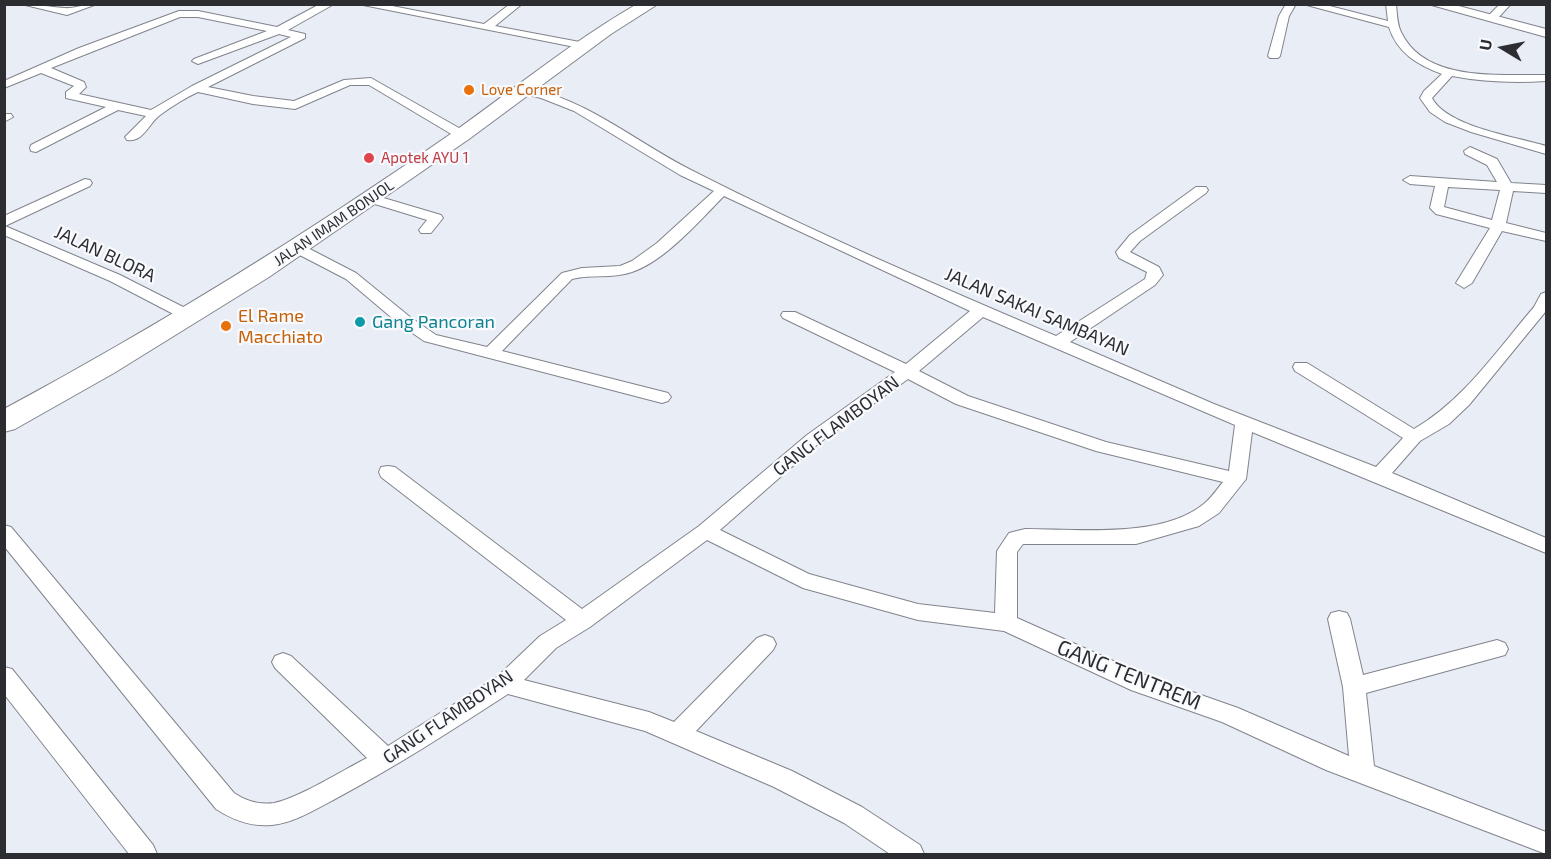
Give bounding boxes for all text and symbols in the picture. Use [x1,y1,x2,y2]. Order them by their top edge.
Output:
north arrow [1473,18,1533,78]
text: U [1474,38,1495,52]
place label: Love Corner [481,81,562,99]
marker: Love Corner [462,83,476,97]
place label: Apotek AYU 1 [381,149,469,167]
marker: Apotek AYU 1 [362,151,376,165]
street label: JALAN IMAM BONJOL [271,176,397,270]
street label: JALAN BLORA [51,221,159,287]
street label: JALAN SAKAI SAMBAYAN [942,263,1132,361]
place label: El Rame Macchiato [238,305,323,348]
place label: Gang Pancoran [372,311,495,333]
marker: Gang Pancoran [353,315,367,329]
marker: El Rame Macchiato [219,319,233,333]
street label: GANG FLAMBOYAN [769,371,903,481]
street label: GANG TENTREM [1053,635,1205,715]
street label: GANG FLAMBOYAN [379,665,517,769]

